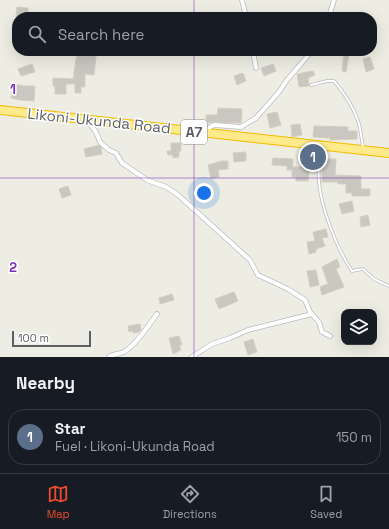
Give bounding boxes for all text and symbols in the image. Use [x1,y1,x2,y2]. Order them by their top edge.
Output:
search box [12,12,377,56]
icon: search [26,23,48,45]
text: Search here [58,25,144,44]
text: 1 [10,81,16,98]
street label: Likoni-Ukunda Road [27,104,172,137]
road number: A7 [181,120,207,144]
pin: 1 [300,142,326,172]
your location [194,183,214,203]
text: 2 [9,259,17,276]
map controls [341,309,377,345]
button: layers [341,309,377,345]
scale bar [12,329,91,348]
text: 100 m [18,331,49,345]
text: Nearby [16,372,75,394]
text: Star [55,419,86,438]
text: 1 [27,429,33,446]
text: 150 m [336,429,372,446]
text: Fuel · Likoni-Ukunda Road [55,438,215,455]
tab: Map [47,483,70,521]
tab: Directions [163,483,217,521]
tab: Saved [310,483,342,521]

